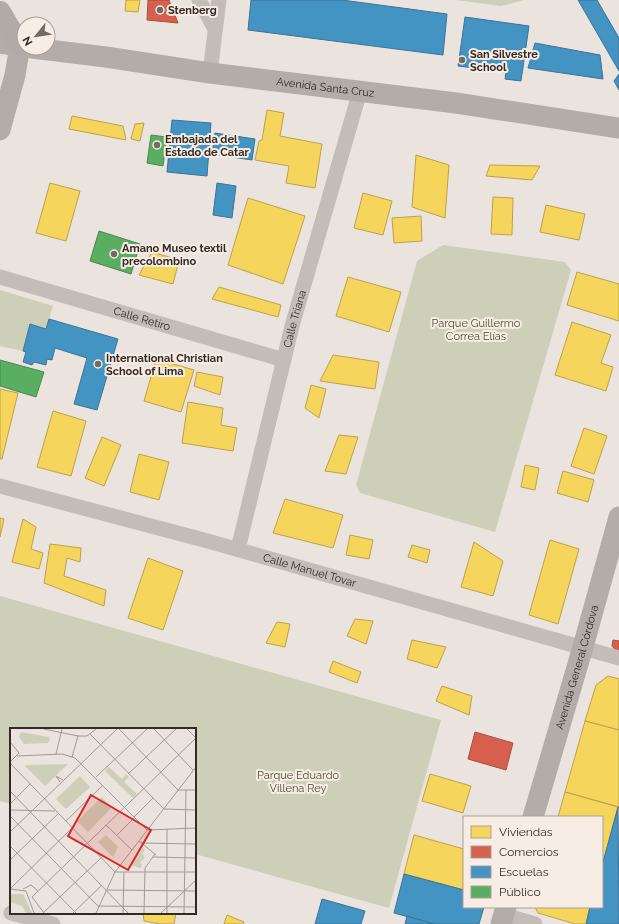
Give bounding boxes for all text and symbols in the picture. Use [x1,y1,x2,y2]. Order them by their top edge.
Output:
place label: Stenberg [168,4,217,17]
marker: Stenberg [155,5,165,15]
north arrow [16,16,56,56]
text: N [20,34,36,48]
place label: San Silvestre School [470,48,538,74]
marker: San Silvestre School [457,55,467,65]
street label: Avenida Santa Cruz [276,75,376,100]
place label: Embajada del Estado de Catar [165,133,250,159]
marker: Embajada del Estado de Catar [152,140,162,150]
place label: Amano Museo textil precolombino [122,242,227,268]
marker: Amano Museo textil precolombino [109,249,119,259]
street label: Calle Triana [281,289,309,349]
street label: Calle Retiro [112,304,172,333]
park label: Parque Guillermo Correa Elías [432,317,521,343]
place label: International Christian School of Lima [106,352,223,378]
marker: International Christian School of Lima [93,359,103,369]
street label: Calle Manuel Tovar [262,551,358,590]
street label: Avenida General Córdova [553,604,601,731]
inset map [10,728,196,914]
park label: Parque Eduardo Villena Rey [257,769,339,795]
legend [463,816,603,908]
text: Viviendas [499,825,553,839]
text: Comercios [499,845,559,859]
text: Escuelas [499,865,549,879]
text: Público [499,885,541,899]

